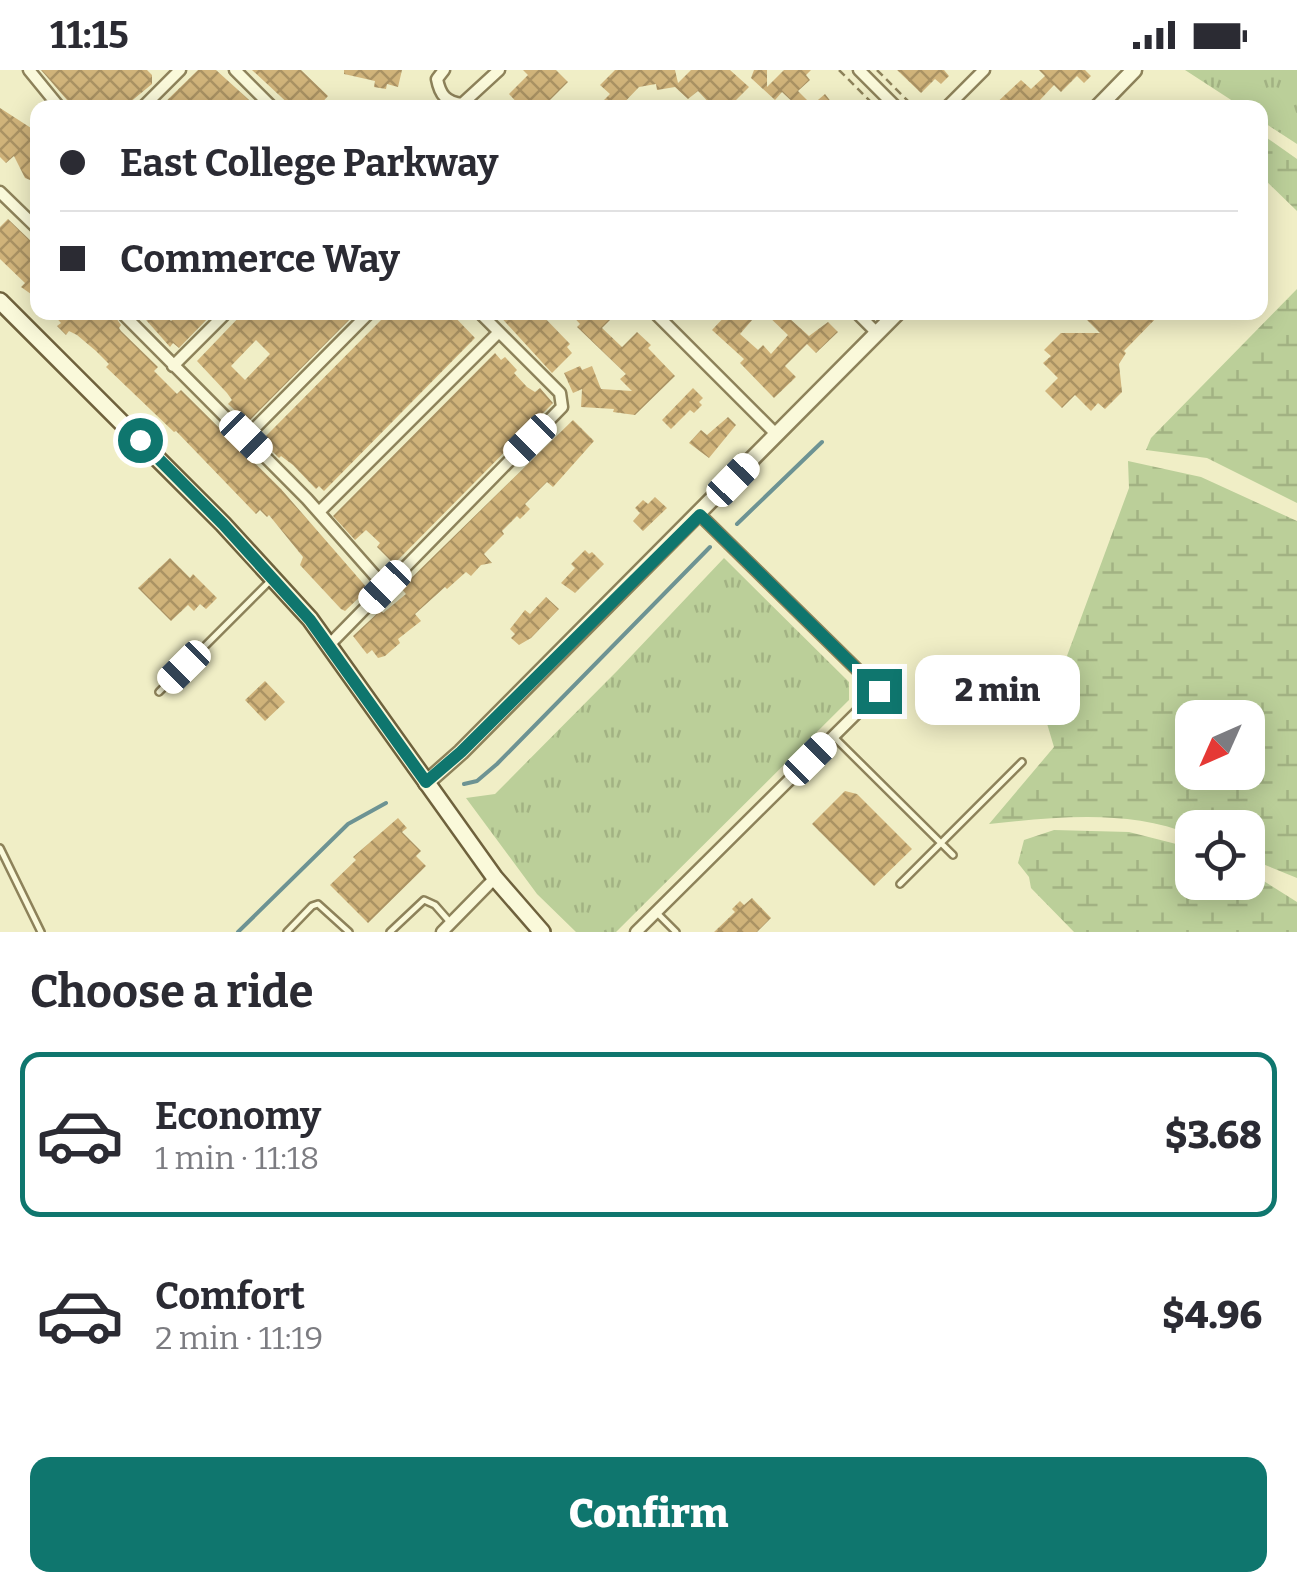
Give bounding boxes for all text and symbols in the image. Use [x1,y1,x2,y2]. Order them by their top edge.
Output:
text: 11:15 [50,12,129,58]
text: East College Parkway [120,140,498,186]
text: Commerce Way [120,236,400,282]
car [214,405,278,469]
car [498,408,562,472]
route start [118,418,163,463]
car [701,448,765,512]
car [353,555,417,619]
car [152,635,216,699]
callout: 2 min [914,656,1079,726]
route end [857,669,902,714]
text: 2 min [955,671,1040,709]
north arrow [1175,700,1265,790]
map controls [1175,700,1265,900]
car [778,727,842,791]
button: locate [1175,810,1265,900]
text: Choose a ride [30,965,313,1019]
icon: car [35,1090,125,1180]
text: Economy [155,1093,321,1139]
text: $3.68 [1165,1112,1262,1158]
text: 1 min · 11:18 [155,1139,319,1177]
icon: car [35,1270,125,1360]
text: Comfort [155,1273,305,1319]
text: $4.96 [1162,1292,1262,1338]
text: 2 min · 11:19 [155,1319,323,1357]
button: Confirm [30,1457,1267,1572]

